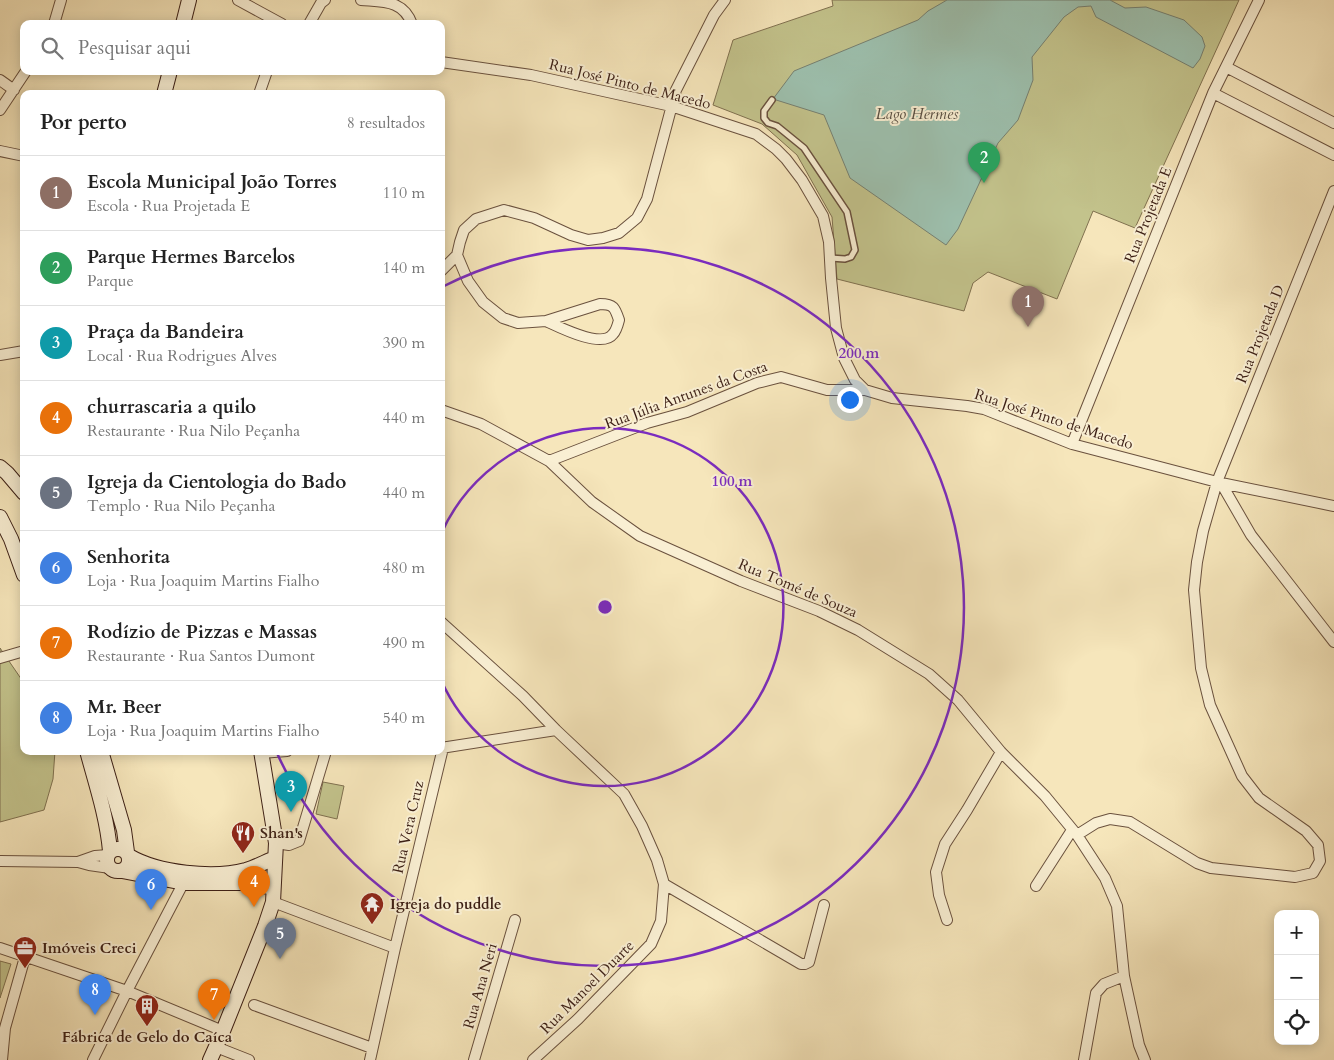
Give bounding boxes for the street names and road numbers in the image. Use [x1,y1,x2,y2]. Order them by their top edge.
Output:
street label: Rua José Pinto de Macedo [547,54,713,114]
street label: Rua Projetada E [1120,164,1176,266]
street label: Rua Projetada D [1231,282,1289,386]
street label: Rua Júlia Antunes da Costa [602,356,771,434]
street label: Rua José Pinto de Macedo [972,384,1136,454]
street label: Rua Tomé de Souza [735,554,861,622]
street label: Rua Vera Cruz [388,778,428,875]
street label: Rua Manoel Duarte [536,936,638,1038]
street label: Rua Ana Neri [458,941,502,1031]

